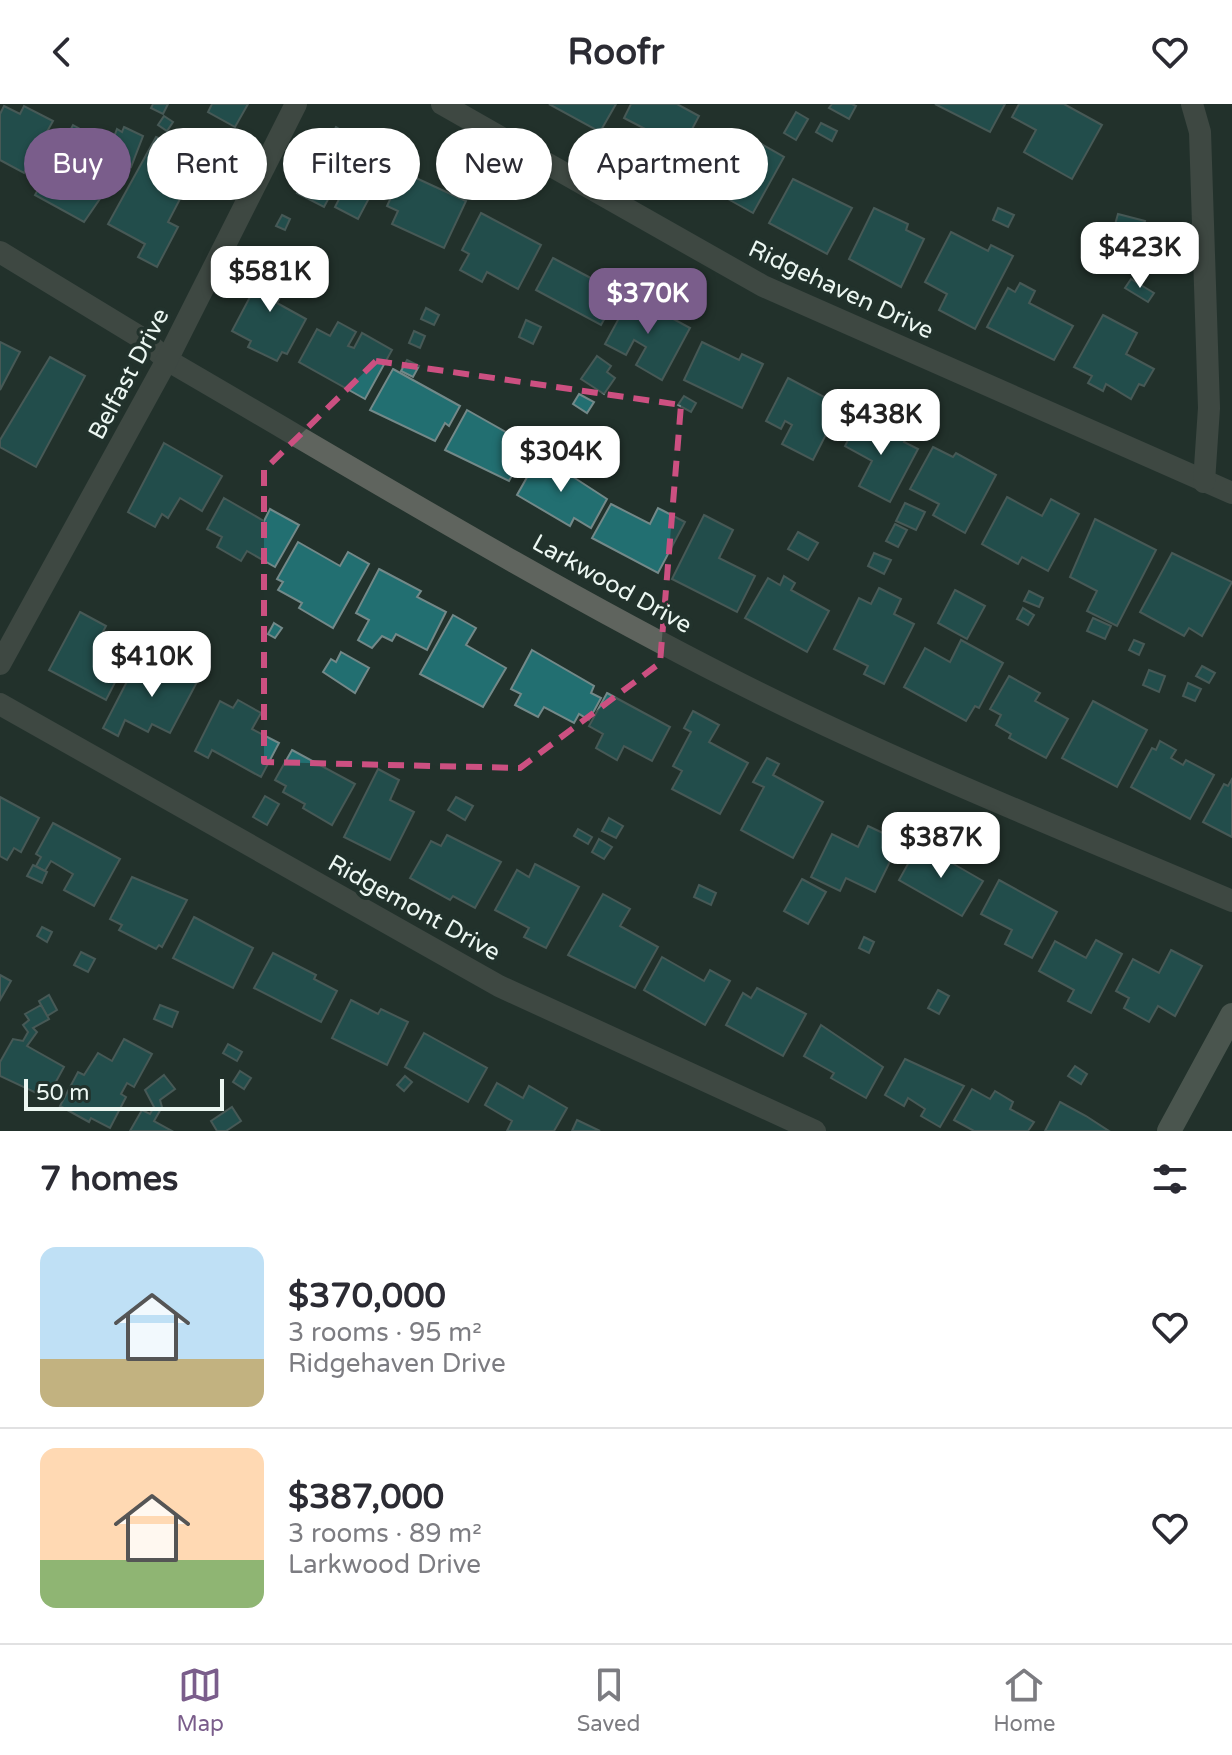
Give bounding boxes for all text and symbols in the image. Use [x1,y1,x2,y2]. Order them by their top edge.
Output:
icon: back [40,30,84,74]
icon: heart [1148,30,1192,74]
text: Roofr [568,31,664,74]
chip: Buy [24,128,131,200]
chip: Rent [147,128,267,200]
chip: Filters [283,128,420,200]
chip: New [436,128,552,200]
chip: Apartment [568,128,768,200]
pin: $423K [1084,222,1196,290]
text: $423K [1099,232,1181,263]
street label: Ridgehaven Drive [744,234,938,346]
pin: $581K [214,246,326,314]
text: $581K [229,256,311,287]
pin: $370K [592,268,704,336]
text: $370K [607,278,689,309]
street label: Belfast Drive [82,303,176,445]
pin: $438K [825,389,937,457]
text: $438K [840,399,922,430]
pin: $304K [505,426,617,494]
text: $304K [520,436,602,467]
street label: Larkwood Drive [527,528,697,640]
pin: $410K [96,631,208,699]
text: $410K [111,641,193,672]
pin: $387K [885,812,997,880]
text: $387K [900,822,982,853]
street label: Ridgemont Drive [323,849,505,967]
scale bar [24,1075,224,1111]
text: 50 m [36,1080,90,1106]
icon: filters [1148,1157,1192,1201]
text: 7 homes [40,1159,178,1200]
text: $370,000 [288,1276,446,1317]
icon: home [104,1279,200,1375]
icon: heart [1148,1305,1192,1349]
text: 3 rooms · 95 m² [288,1317,482,1348]
text: Ridgehaven Drive [288,1348,506,1379]
text: $387,000 [288,1477,444,1518]
icon: home [104,1480,200,1576]
icon: heart [1148,1506,1192,1550]
text: 3 rooms · 89 m² [288,1518,482,1549]
text: Larkwood Drive [288,1549,481,1580]
tab: Map [176,1663,224,1737]
tab: Saved [577,1663,640,1737]
tab: Home [993,1663,1056,1737]

